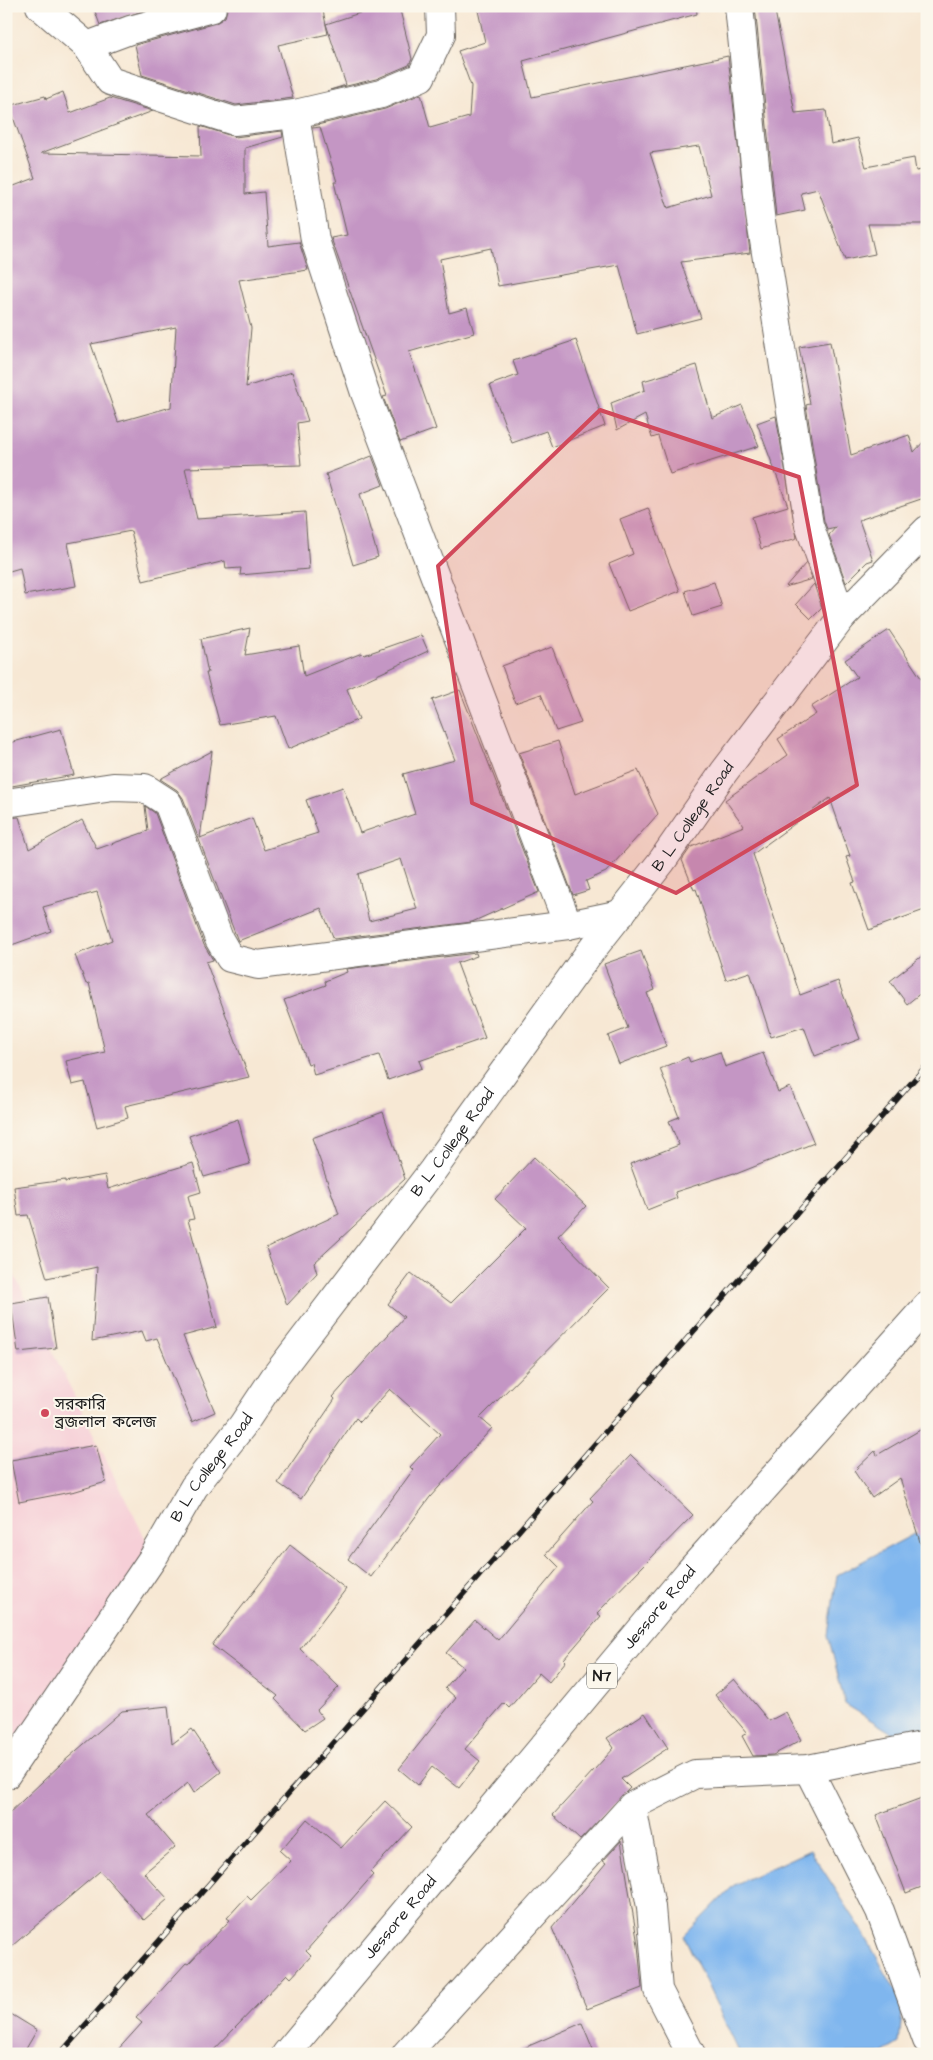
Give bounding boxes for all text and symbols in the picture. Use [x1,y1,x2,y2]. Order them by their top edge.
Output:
street label: B L College Road [647,757,739,876]
street label: B L College Road [406,1084,499,1201]
place label: সরকারি ব্রজলাল কলেজ [54,1393,157,1433]
marker: সরকারি ব্রজলাল কলেজ [39,1407,51,1419]
street label: B L College Road [165,1409,258,1526]
street label: Jessore Road [618,1561,701,1654]
road number: N7 [587,1664,617,1688]
street label: Jessore Road [359,1871,442,1964]

